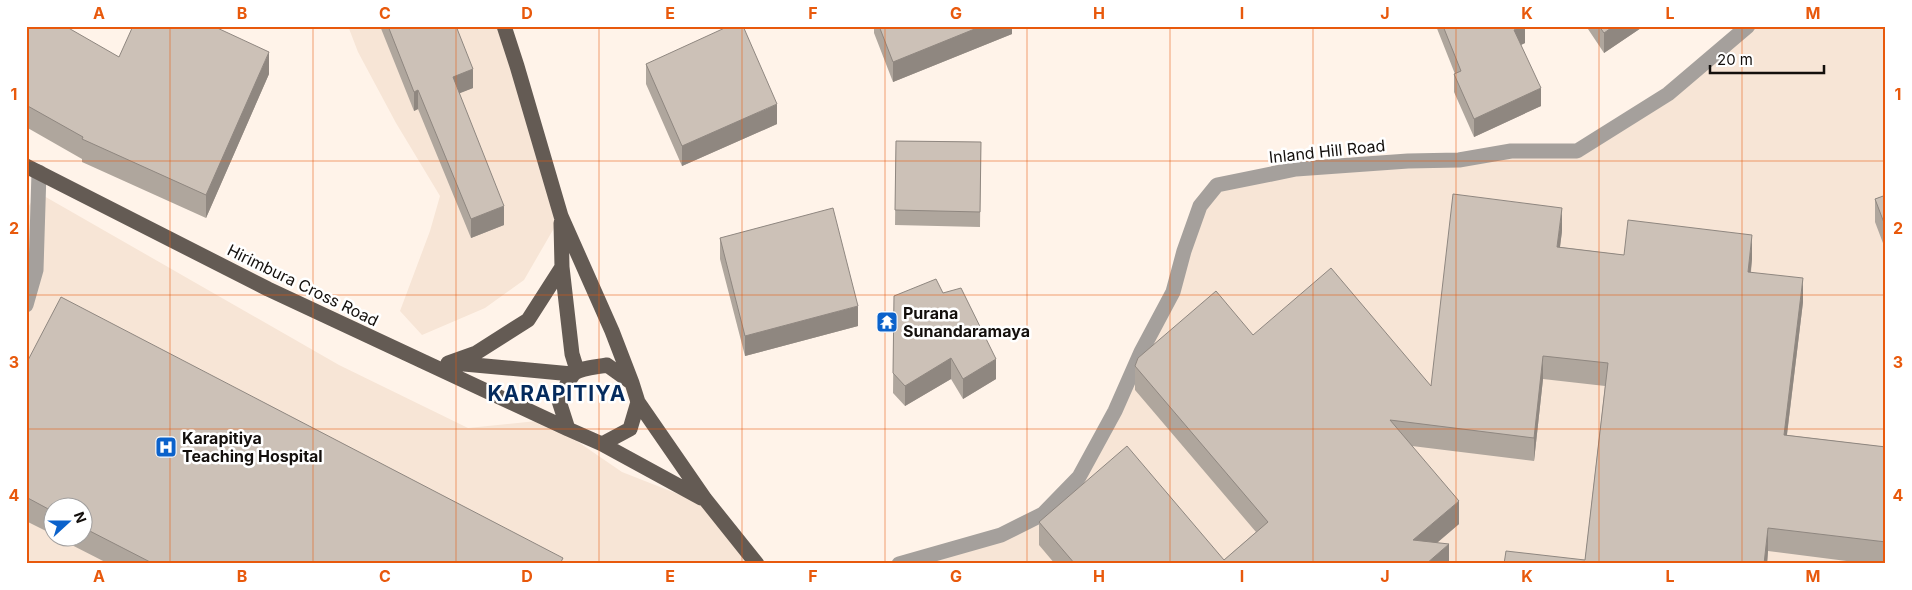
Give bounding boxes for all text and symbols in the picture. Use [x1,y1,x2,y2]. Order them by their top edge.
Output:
text: A [93,3,105,23]
text: B [237,3,247,23]
text: C [379,3,391,23]
text: D [521,3,533,23]
text: E [665,3,675,23]
text: F [808,3,818,23]
text: G [950,3,962,23]
text: H [1093,3,1105,23]
text: I [1240,3,1244,23]
text: J [1380,3,1390,23]
text: K [1521,3,1533,23]
text: L [1665,3,1675,23]
text: M [1806,3,1820,23]
scale bar [1710,42,1823,74]
text: 20 m [1717,50,1753,69]
text: 1 [11,84,17,104]
text: 1 [1895,84,1901,104]
street label: Inland Hill Road [1268,135,1386,167]
text: 2 [9,218,19,238]
text: 2 [1893,218,1903,238]
street label: Hirimbura Cross Road [224,240,382,330]
place label: Purana Sunandaramaya [903,303,1030,341]
temple icon: Purana Sunandaramaya [875,310,899,334]
text: 3 [9,352,19,372]
text: 3 [1893,352,1903,372]
district label: KARAPITIYA [487,381,627,406]
place label: Karapitiya Teaching Hospital [182,428,323,466]
hospital icon: Karapitiya Teaching Hospital [154,435,178,459]
text: 4 [9,485,20,505]
text: 4 [1893,485,1904,505]
north arrow [42,498,92,548]
text: N [71,509,90,525]
text: A [93,566,105,586]
text: B [237,566,247,586]
text: C [379,566,391,586]
text: D [521,566,533,586]
text: E [665,566,675,586]
text: F [808,566,818,586]
text: G [950,566,962,586]
text: H [1093,566,1105,586]
text: I [1240,566,1244,586]
text: J [1380,566,1390,586]
text: K [1521,566,1533,586]
text: L [1665,566,1675,586]
text: M [1806,566,1820,586]

